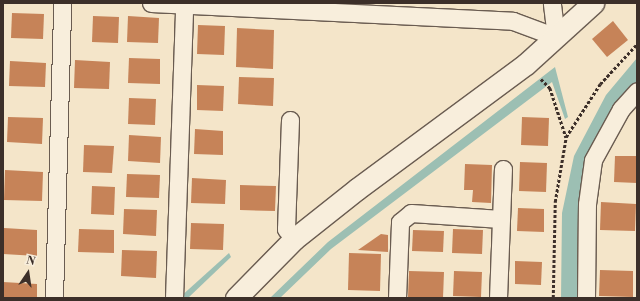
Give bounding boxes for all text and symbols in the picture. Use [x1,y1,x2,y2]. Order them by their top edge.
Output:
north arrow [8,253,48,293]
text: N [25,254,37,269]

